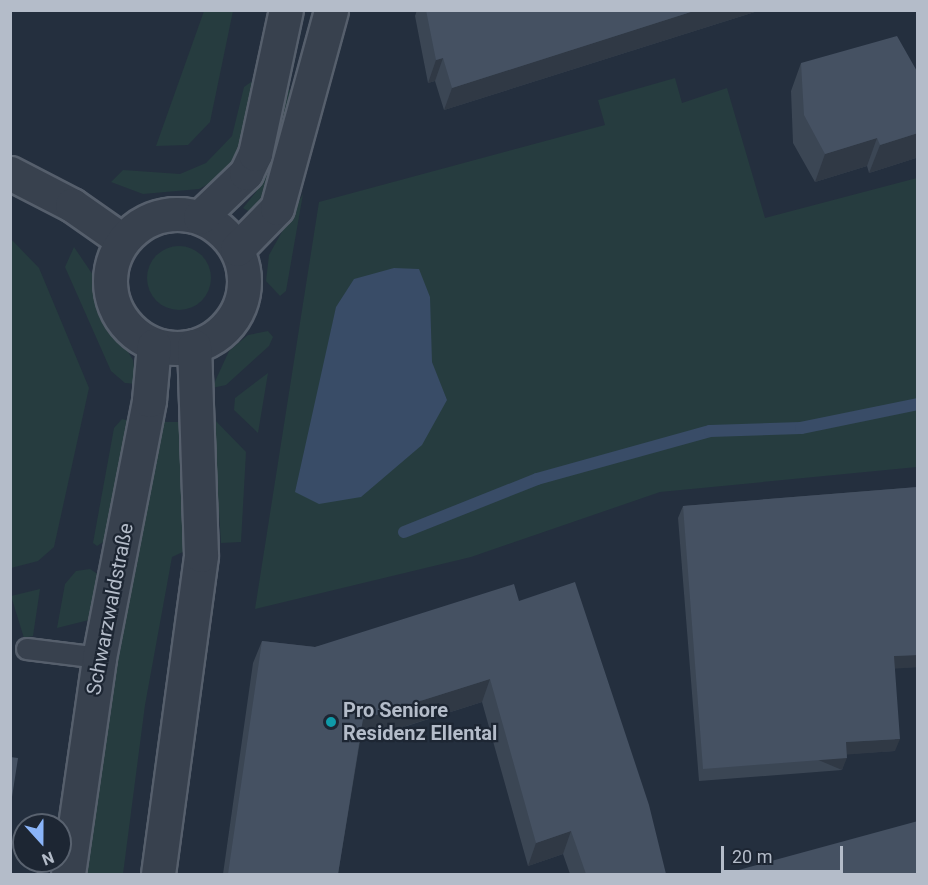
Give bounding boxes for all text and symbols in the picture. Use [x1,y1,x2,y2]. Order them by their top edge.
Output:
street label: Schwarzwaldstraße [82,521,138,697]
place label: Pro Seniore Residenz Ellental [343,698,497,745]
marker: Pro Seniore Residenz Ellental [324,715,338,729]
north arrow [12,813,72,873]
scale bar [724,834,846,872]
text: 20 m [732,846,772,867]
text: N [39,848,57,869]

